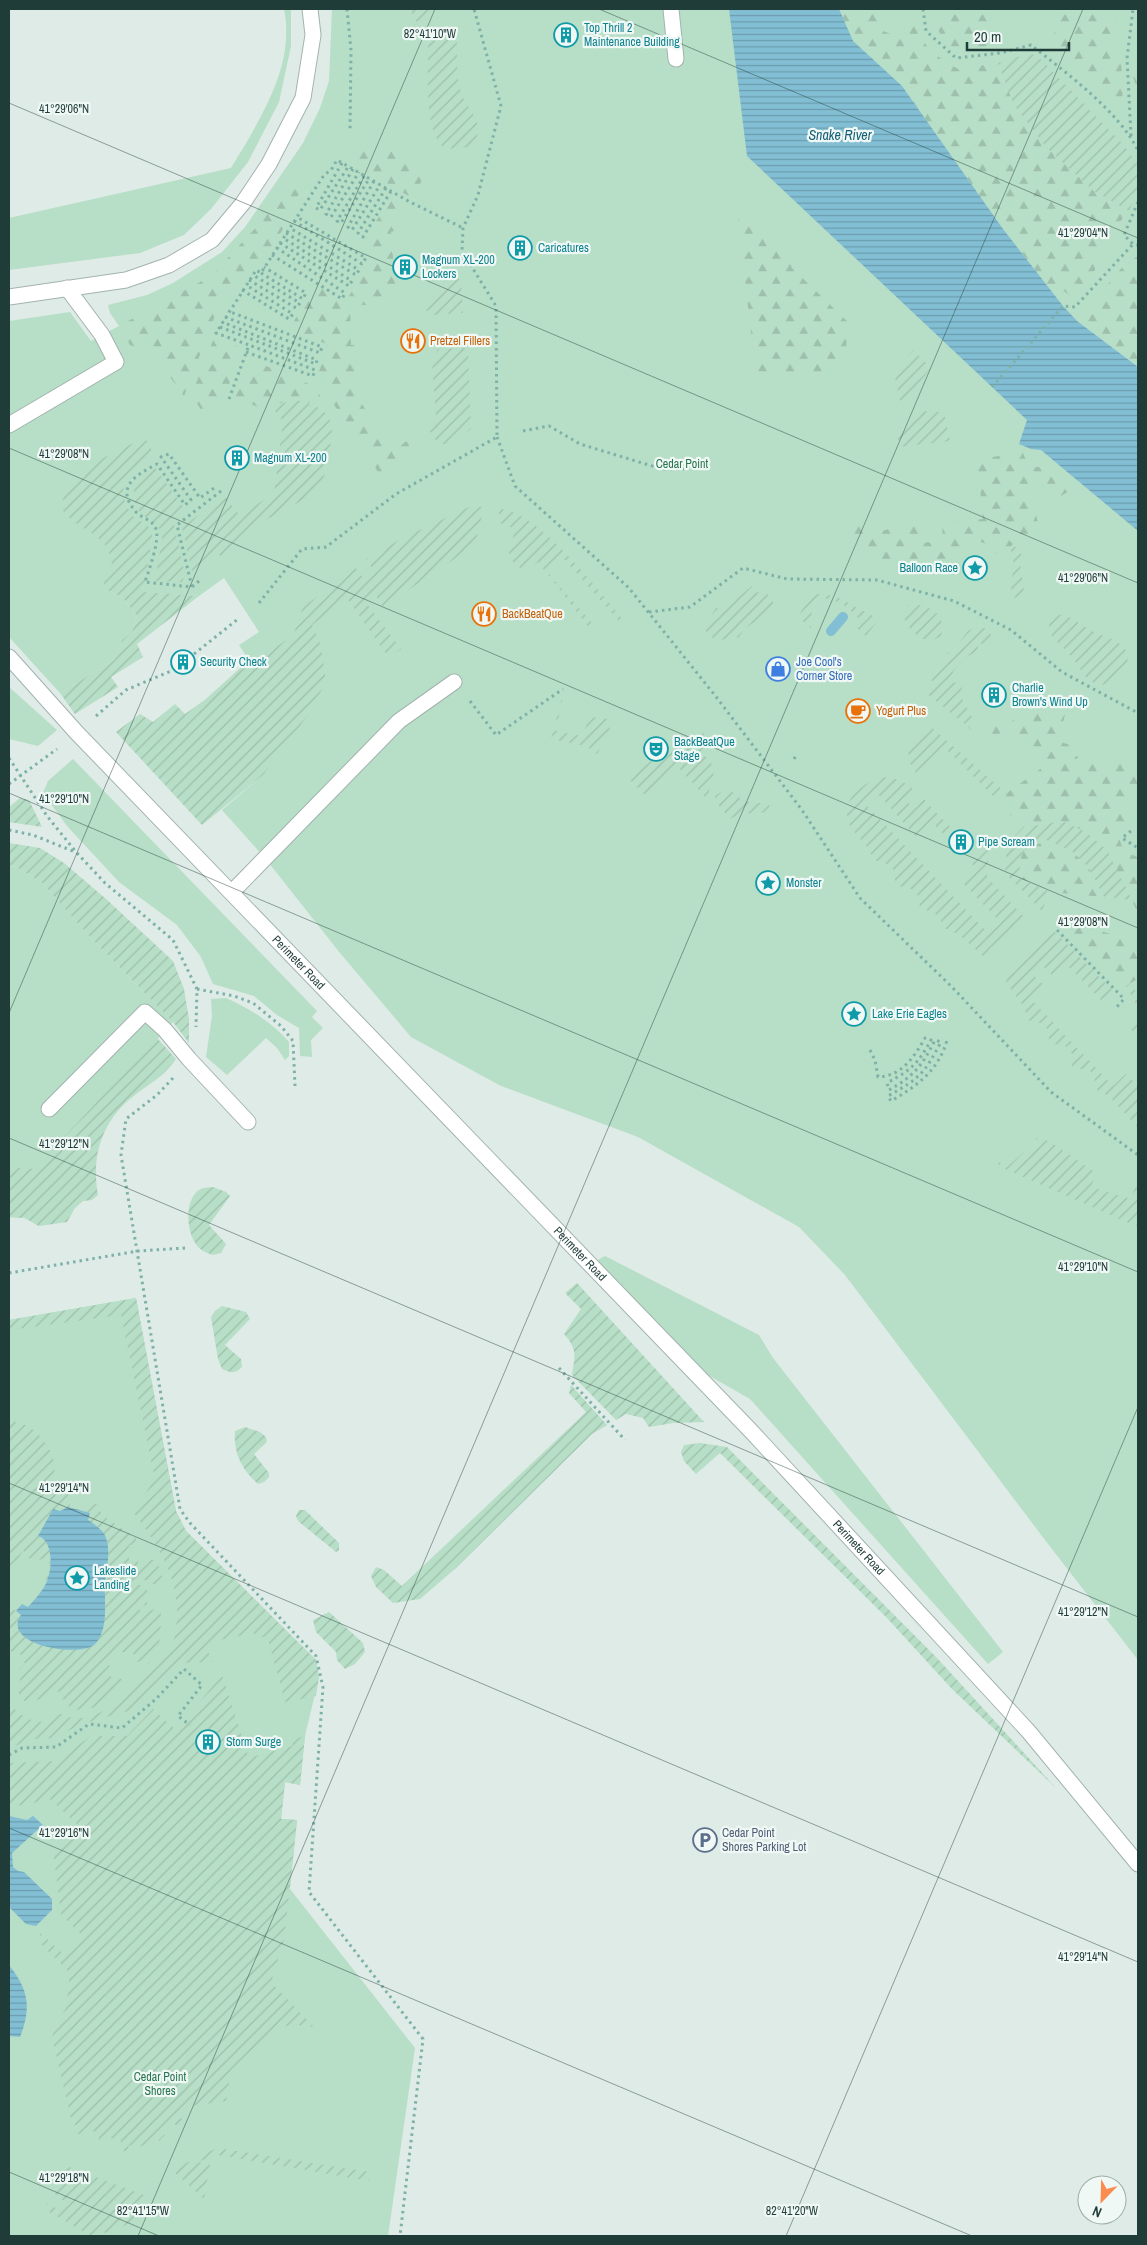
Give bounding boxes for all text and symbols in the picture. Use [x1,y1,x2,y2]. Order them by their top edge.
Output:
place label: Top Thrill 2 Maintenance Building [584,20,680,50]
scale bar [967,20,1070,52]
building icon: Top Thrill 2 Maintenance Building [553,22,579,48]
text: 82°41'10"W [404,26,457,42]
text: 20 m [974,26,1001,47]
text: 41°29'06"N [39,101,89,117]
water label: Snake River [808,126,873,144]
text: 41°29'04"N [1058,225,1108,241]
building icon: Caricatures [507,235,533,261]
place label: Caricatures [538,240,589,256]
place label: Magnum XL-200 Lockers [422,252,495,282]
building icon: Magnum XL-200 Lockers [392,254,418,280]
restaurant icon: Pretzel Fillers [400,328,426,354]
place label: Pretzel Fillers [430,333,490,349]
building icon: Magnum XL-200 [224,445,250,471]
text: 41°29'08"N [39,446,89,462]
place label: Magnum XL-200 [254,450,327,466]
park label: Cedar Point [656,456,709,472]
place icon: Balloon Race [962,555,988,581]
place label: Balloon Race [899,560,958,576]
text: 41°29'06"N [1058,570,1108,586]
restaurant icon: BackBeatQue [471,601,497,627]
place label: BackBeatQue [502,606,563,622]
building icon: Security Check [170,649,196,675]
place label: Security Check [200,654,267,670]
place label: Joe Cool's Corner Store [796,654,852,684]
shop icon: Joe Cool's Corner Store [765,656,791,682]
place label: Charlie Brown's Wind Up [1012,680,1088,710]
building icon: Charlie Brown's Wind Up [981,682,1007,708]
cafe icon: Yogurt Plus [845,698,871,724]
place label: Yogurt Plus [876,703,926,719]
place label: BackBeatQue Stage [674,734,735,764]
theatre icon: BackBeatQue Stage [643,736,669,762]
text: 41°29'10"N [39,791,89,807]
building icon: Pipe Scream [948,829,974,855]
place label: Pipe Scream [978,834,1035,850]
place icon: Monster [755,870,781,896]
place label: Monster [786,875,822,891]
text: 41°29'08"N [1058,914,1108,930]
street label: Perimeter Road [269,932,329,993]
place icon: Lake Erie Eagles [841,1001,867,1027]
place label: Lake Erie Eagles [872,1006,947,1022]
text: 41°29'12"N [39,1136,89,1152]
street label: Perimeter Road [550,1223,610,1284]
text: 41°29'10"N [1058,1259,1108,1275]
text: 41°29'14"N [39,1480,89,1496]
street label: Perimeter Road [829,1517,888,1579]
place label: Lakeslide Landing [94,1563,136,1593]
place icon: Lakeslide Landing [64,1565,90,1591]
text: 41°29'12"N [1058,1604,1108,1620]
building icon: Storm Surge [195,1729,221,1755]
place label: Storm Surge [226,1734,281,1750]
text: 41°29'16"N [39,1825,89,1841]
place label: Cedar Point Shores Parking Lot [722,1825,807,1855]
parking icon: Cedar Point Shores Parking Lot [692,1827,718,1853]
text: 41°29'14"N [1058,1949,1108,1965]
park label: Cedar Point Shores [134,2069,187,2099]
text: 41°29'18"N [39,2170,89,2186]
north arrow [1077,2175,1127,2225]
text: N [1090,2202,1104,2222]
text: 82°41'15"W [117,2203,170,2219]
text: 82°41'20"W [766,2203,819,2219]

